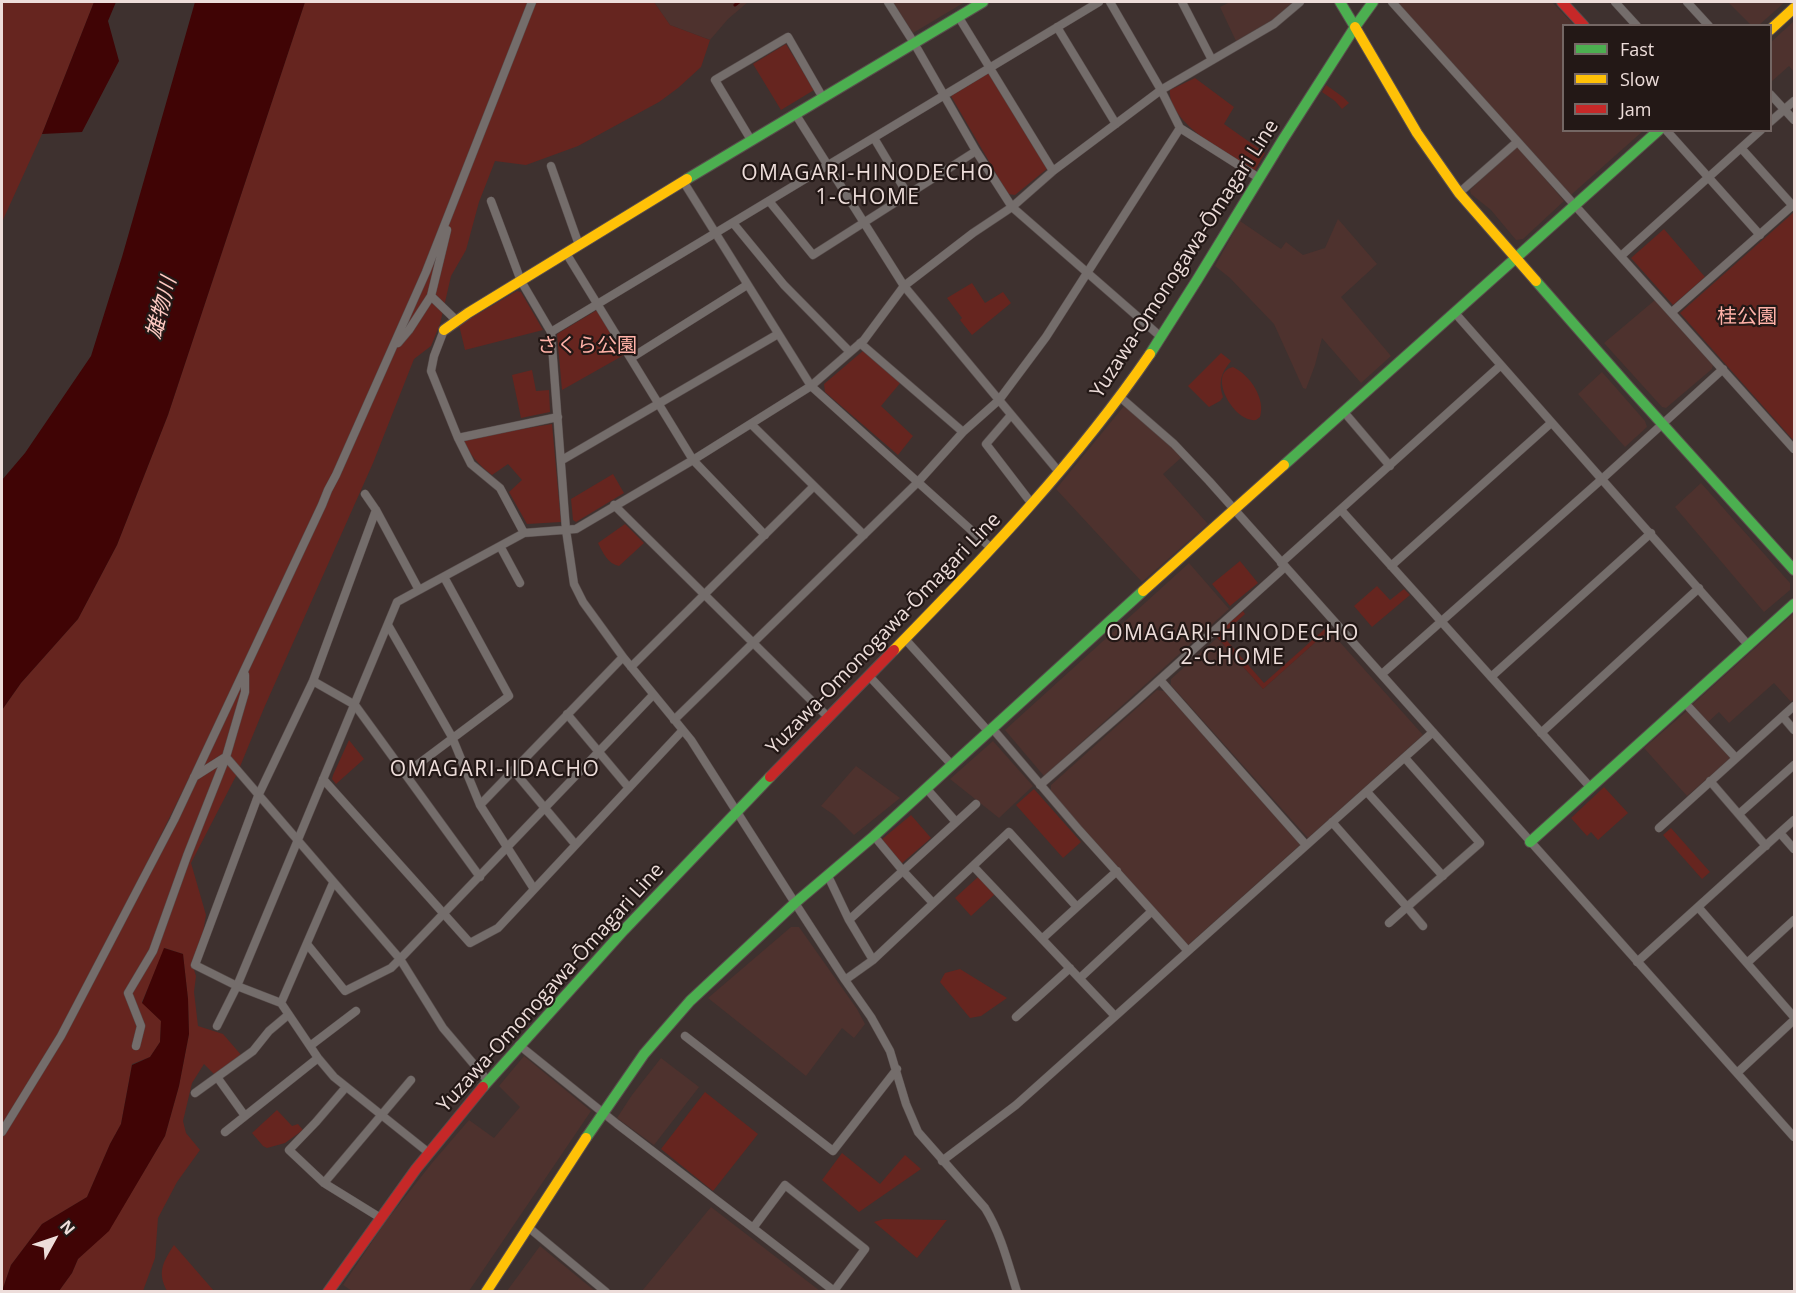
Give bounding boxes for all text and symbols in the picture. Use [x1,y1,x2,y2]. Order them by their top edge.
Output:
legend [1562,24,1772,132]
text: Fast [1620,37,1654,61]
text: Slow [1620,67,1659,91]
text: Jam [1620,97,1652,121]
street label: Yuzawa-Omonogawa-Ōmagari Line [1086,115,1284,403]
district label: OMAGARI-HINODECHO 1-CHOME [741,161,995,211]
water label: 雄物川 [142,274,182,342]
park label: 桂公園 [1717,305,1777,329]
park label: さくら公園 [537,334,637,358]
street label: Yuzawa-Omonogawa-Ōmagari Line [762,508,1006,760]
district label: OMAGARI-HINODECHO 2-CHOME [1106,621,1360,671]
district label: OMAGARI-IIDACHO [390,757,600,783]
street label: Yuzawa-Omonogawa-Ōmagari Line [433,858,669,1118]
north arrow [24,1209,84,1269]
text: N [55,1215,80,1239]

